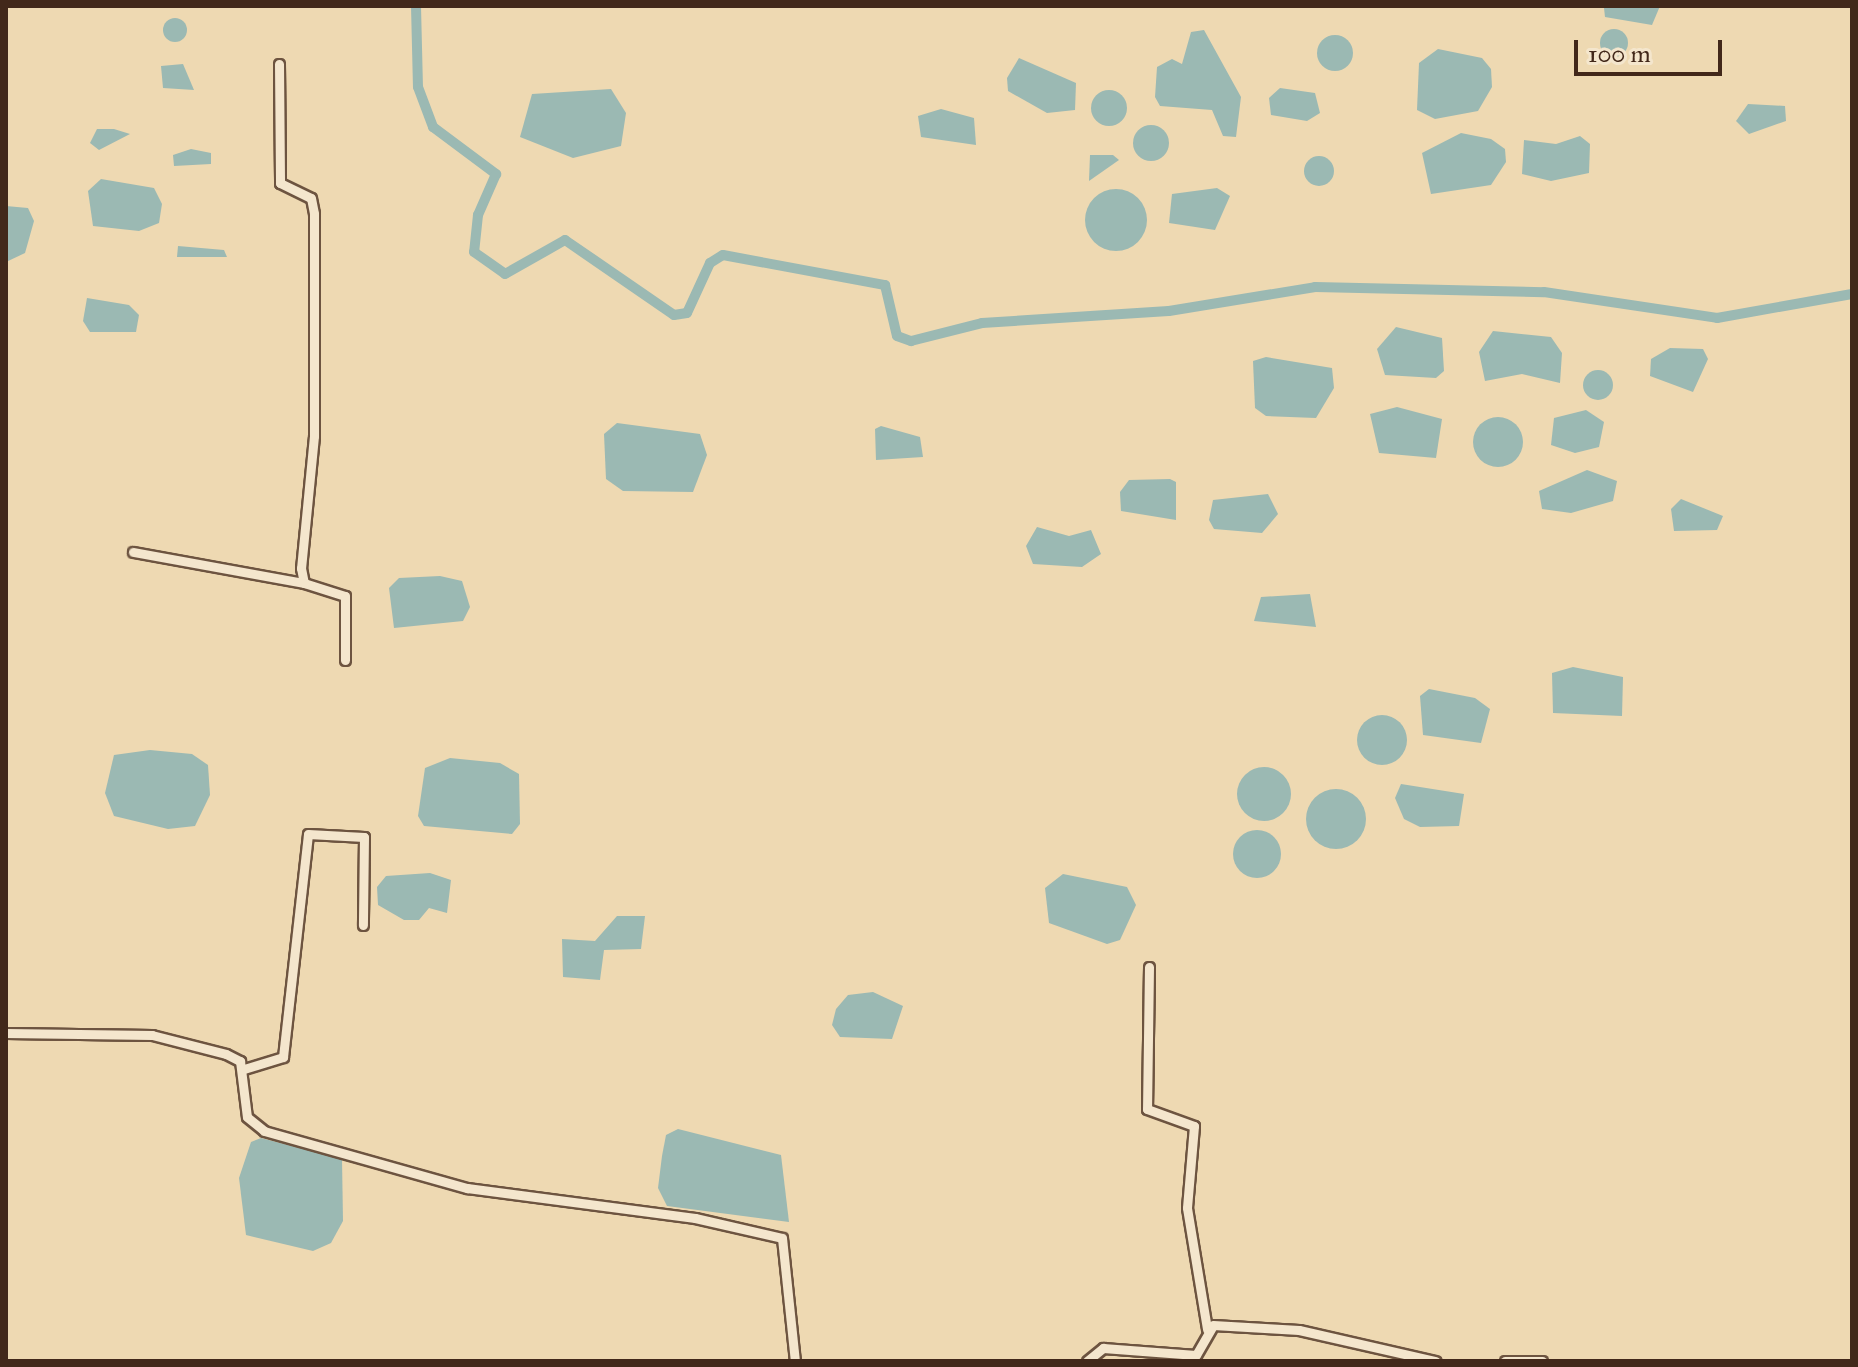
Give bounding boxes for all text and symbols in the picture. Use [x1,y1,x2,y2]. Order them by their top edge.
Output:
scale bar [1578,24,1726,74]
text: 100 m [1588,39,1651,69]

